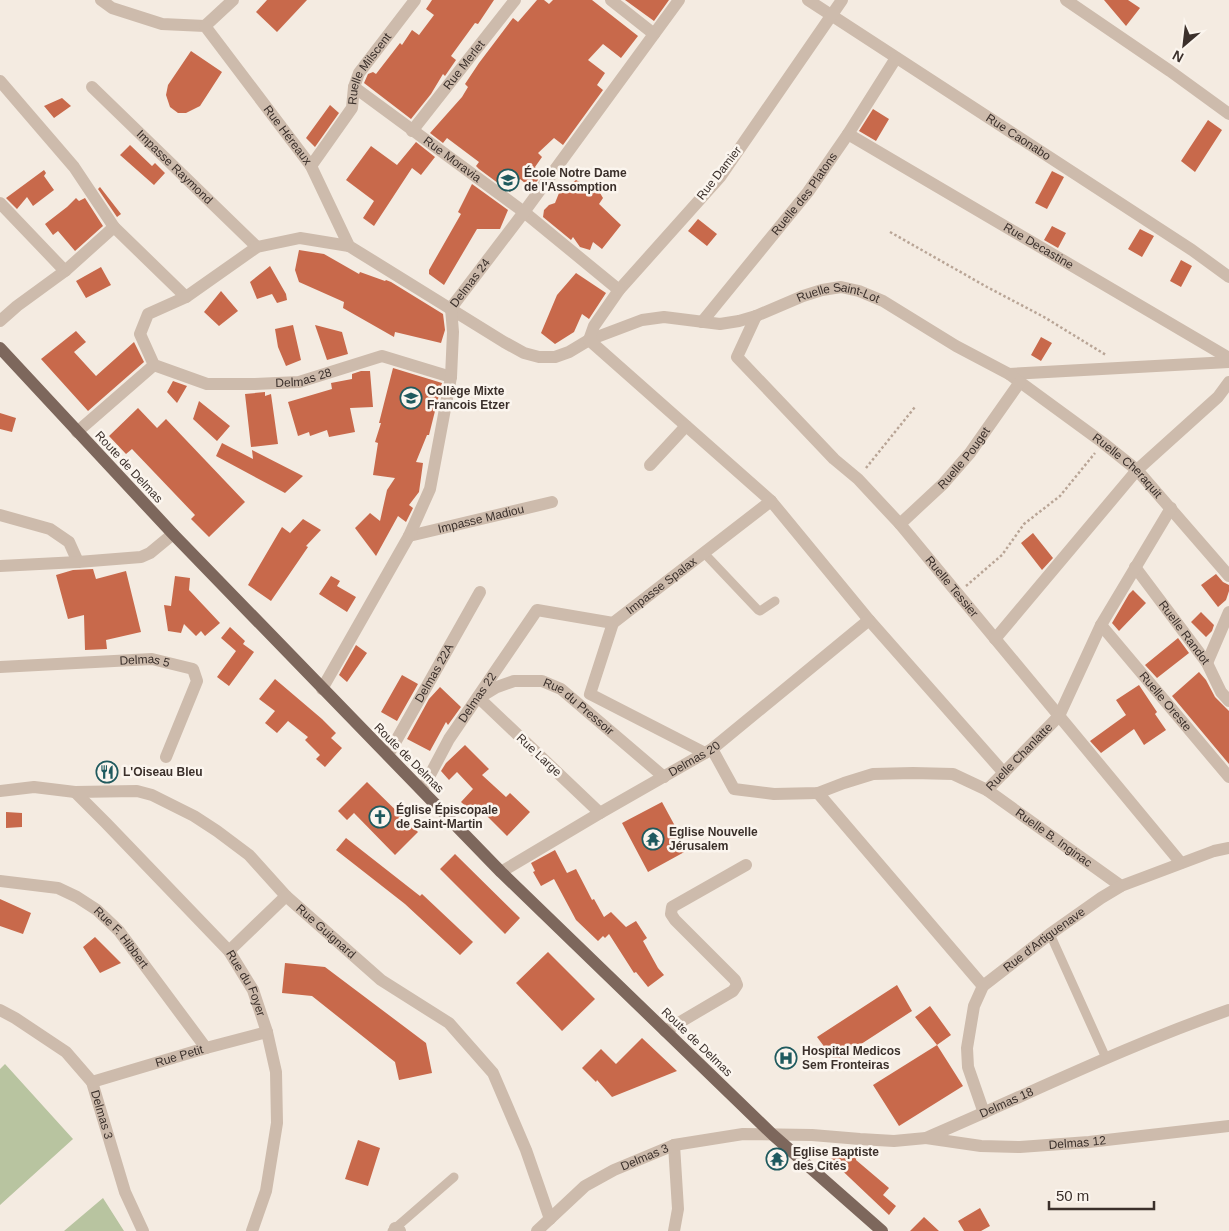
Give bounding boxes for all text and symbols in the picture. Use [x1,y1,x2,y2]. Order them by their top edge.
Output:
north arrow [1159,20,1209,70]
street label: Ruelle Milscent [345,30,395,105]
street label: Rue Merlet [440,37,488,92]
text: N [1170,47,1186,66]
street label: Rue Héreaux [261,103,315,168]
street label: Rue Caonabo [983,111,1054,163]
street label: Impasse Raymond [134,127,215,207]
street label: Rue Moravia [421,133,484,185]
street label: Rue Damier [694,143,744,203]
street label: Ruelle des Platons [769,150,840,238]
place label: École Notre Dame de l'Assomption [524,165,627,194]
school or university icon: École Notre Dame de l'Assomption [496,168,520,192]
street label: Rue Decastine [1001,220,1076,272]
street label: Delmas 24 [447,256,493,310]
street label: Ruelle Saint-Lot [794,280,882,306]
street label: Delmas 28 [275,365,334,390]
place label: Collège Mixte Francois Etzer [427,384,510,412]
school or university icon: Collège Mixte Francois Etzer [399,386,423,410]
street label: Ruelle Pouget [935,424,993,492]
street label: Route de Delmas [92,428,166,506]
street label: Ruelle Cheraquit [1090,430,1165,501]
street label: Impasse Madiou [436,502,526,536]
street label: Ruelle Tessier [922,553,981,620]
street label: Impasse Spalax [623,554,699,617]
street label: Ruelle Randot [1156,598,1213,668]
street label: Delmas 22A [412,641,456,705]
street label: Delmas 5 [119,652,172,670]
street label: Ruelle Oreste [1136,669,1195,734]
street label: Delmas 22 [455,670,499,725]
street label: Rue du Pressoir [541,675,617,738]
street label: Route de Delmas [371,720,447,796]
street label: Ruelle Chanlatte [983,720,1055,794]
street label: Rue Large [514,731,565,779]
street label: Delmas 20 [666,738,723,779]
restaurant icon: L'Oiseau Bleu [95,760,119,784]
place label: L'Oiseau Bleu [123,765,203,779]
place label: Église Épiscopale de Saint-Martin [396,802,498,831]
church icon: Église Épiscopale de Saint-Martin [368,805,392,829]
street label: Ruelle B. Inginac [1013,806,1095,870]
place label: Eglise Nouvelle Jérusalem [669,825,758,853]
temple icon: Eglise Nouvelle Jérusalem [641,827,665,851]
street label: Rue Guignard [293,901,359,961]
street label: Rue F. Hibbert [91,904,152,972]
street label: Rue d'Artiguenave [1000,904,1088,975]
street label: Rue du Foyer [223,948,268,1018]
street label: Route de Delmas [659,1005,735,1079]
street label: Rue Petit [154,1042,206,1070]
place label: Hospital Medicos Sem Fronteiras [802,1044,901,1072]
hospital icon: Hospital Medicos Sem Fronteiras [774,1046,798,1070]
street label: Delmas 18 [977,1084,1036,1121]
street label: Delmas 3 [88,1088,116,1141]
street label: Delmas 12 [1048,1133,1107,1152]
street label: Delmas 3 [618,1141,671,1173]
place label: Eglise Baptiste des Cités [793,1145,879,1173]
temple icon: Eglise Baptiste des Cités [765,1147,789,1171]
scale bar [1049,1178,1154,1210]
text: 50 m [1056,1187,1089,1204]

